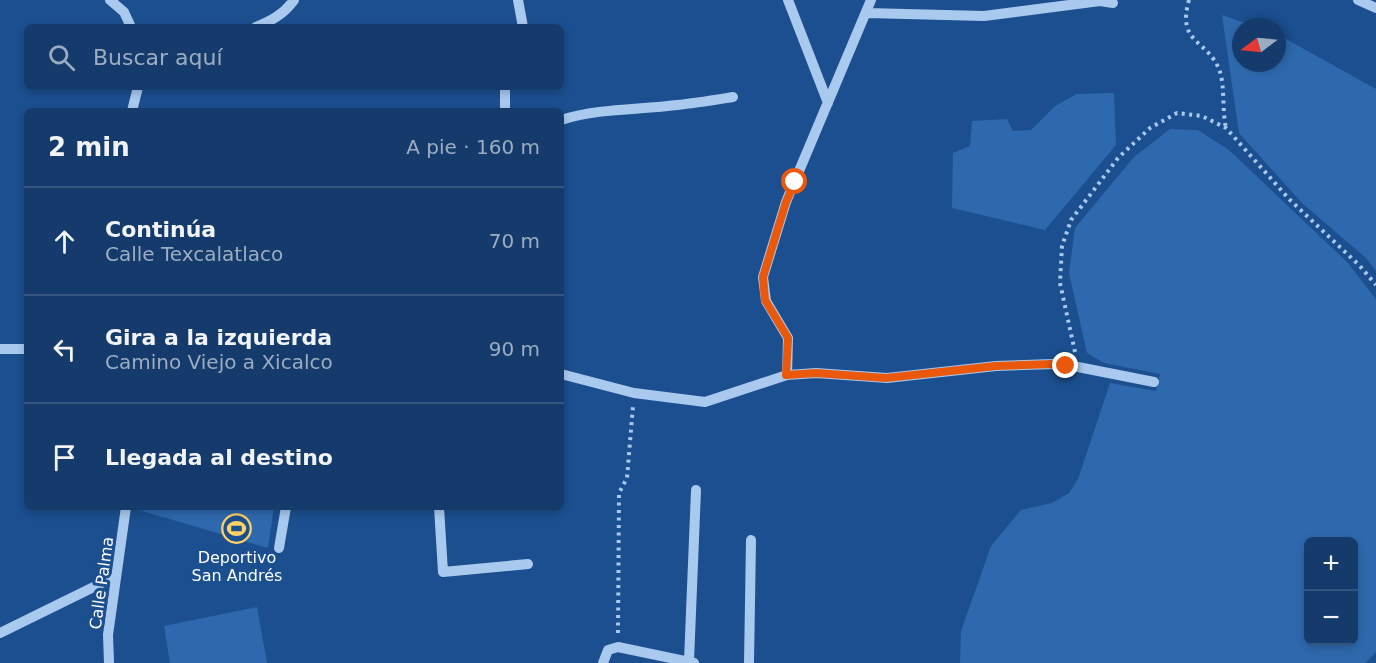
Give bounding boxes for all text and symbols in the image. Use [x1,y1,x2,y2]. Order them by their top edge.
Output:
north arrow [1232,18,1286,72]
search box [24,24,564,90]
icon: search [45,41,78,74]
text: Buscar aquí [93,45,223,70]
text: 2 min [48,132,130,162]
text: A pie · 160 m [406,135,540,159]
route start [781,168,807,194]
text: Continúa [105,217,216,242]
icon: ahead [48,225,81,258]
text: 70 m [489,229,540,253]
text: Calle Texcalatlaco [105,242,283,266]
text: Gira a la izquierda [105,325,332,350]
icon: left [48,333,81,366]
text: 90 m [489,337,540,361]
text: Camino Viejo a Xicalco [105,350,333,374]
route end [1052,352,1078,378]
icon: arrive [48,441,81,474]
text: Llegada al destino [105,445,333,470]
sports icon: Deportivo San Andrés [221,513,253,545]
street label: Calle Palma [86,536,117,631]
map controls [1304,537,1358,645]
button: + [1304,537,1358,591]
place label: Deportivo San Andrés [192,548,282,585]
button: − [1304,591,1358,645]

